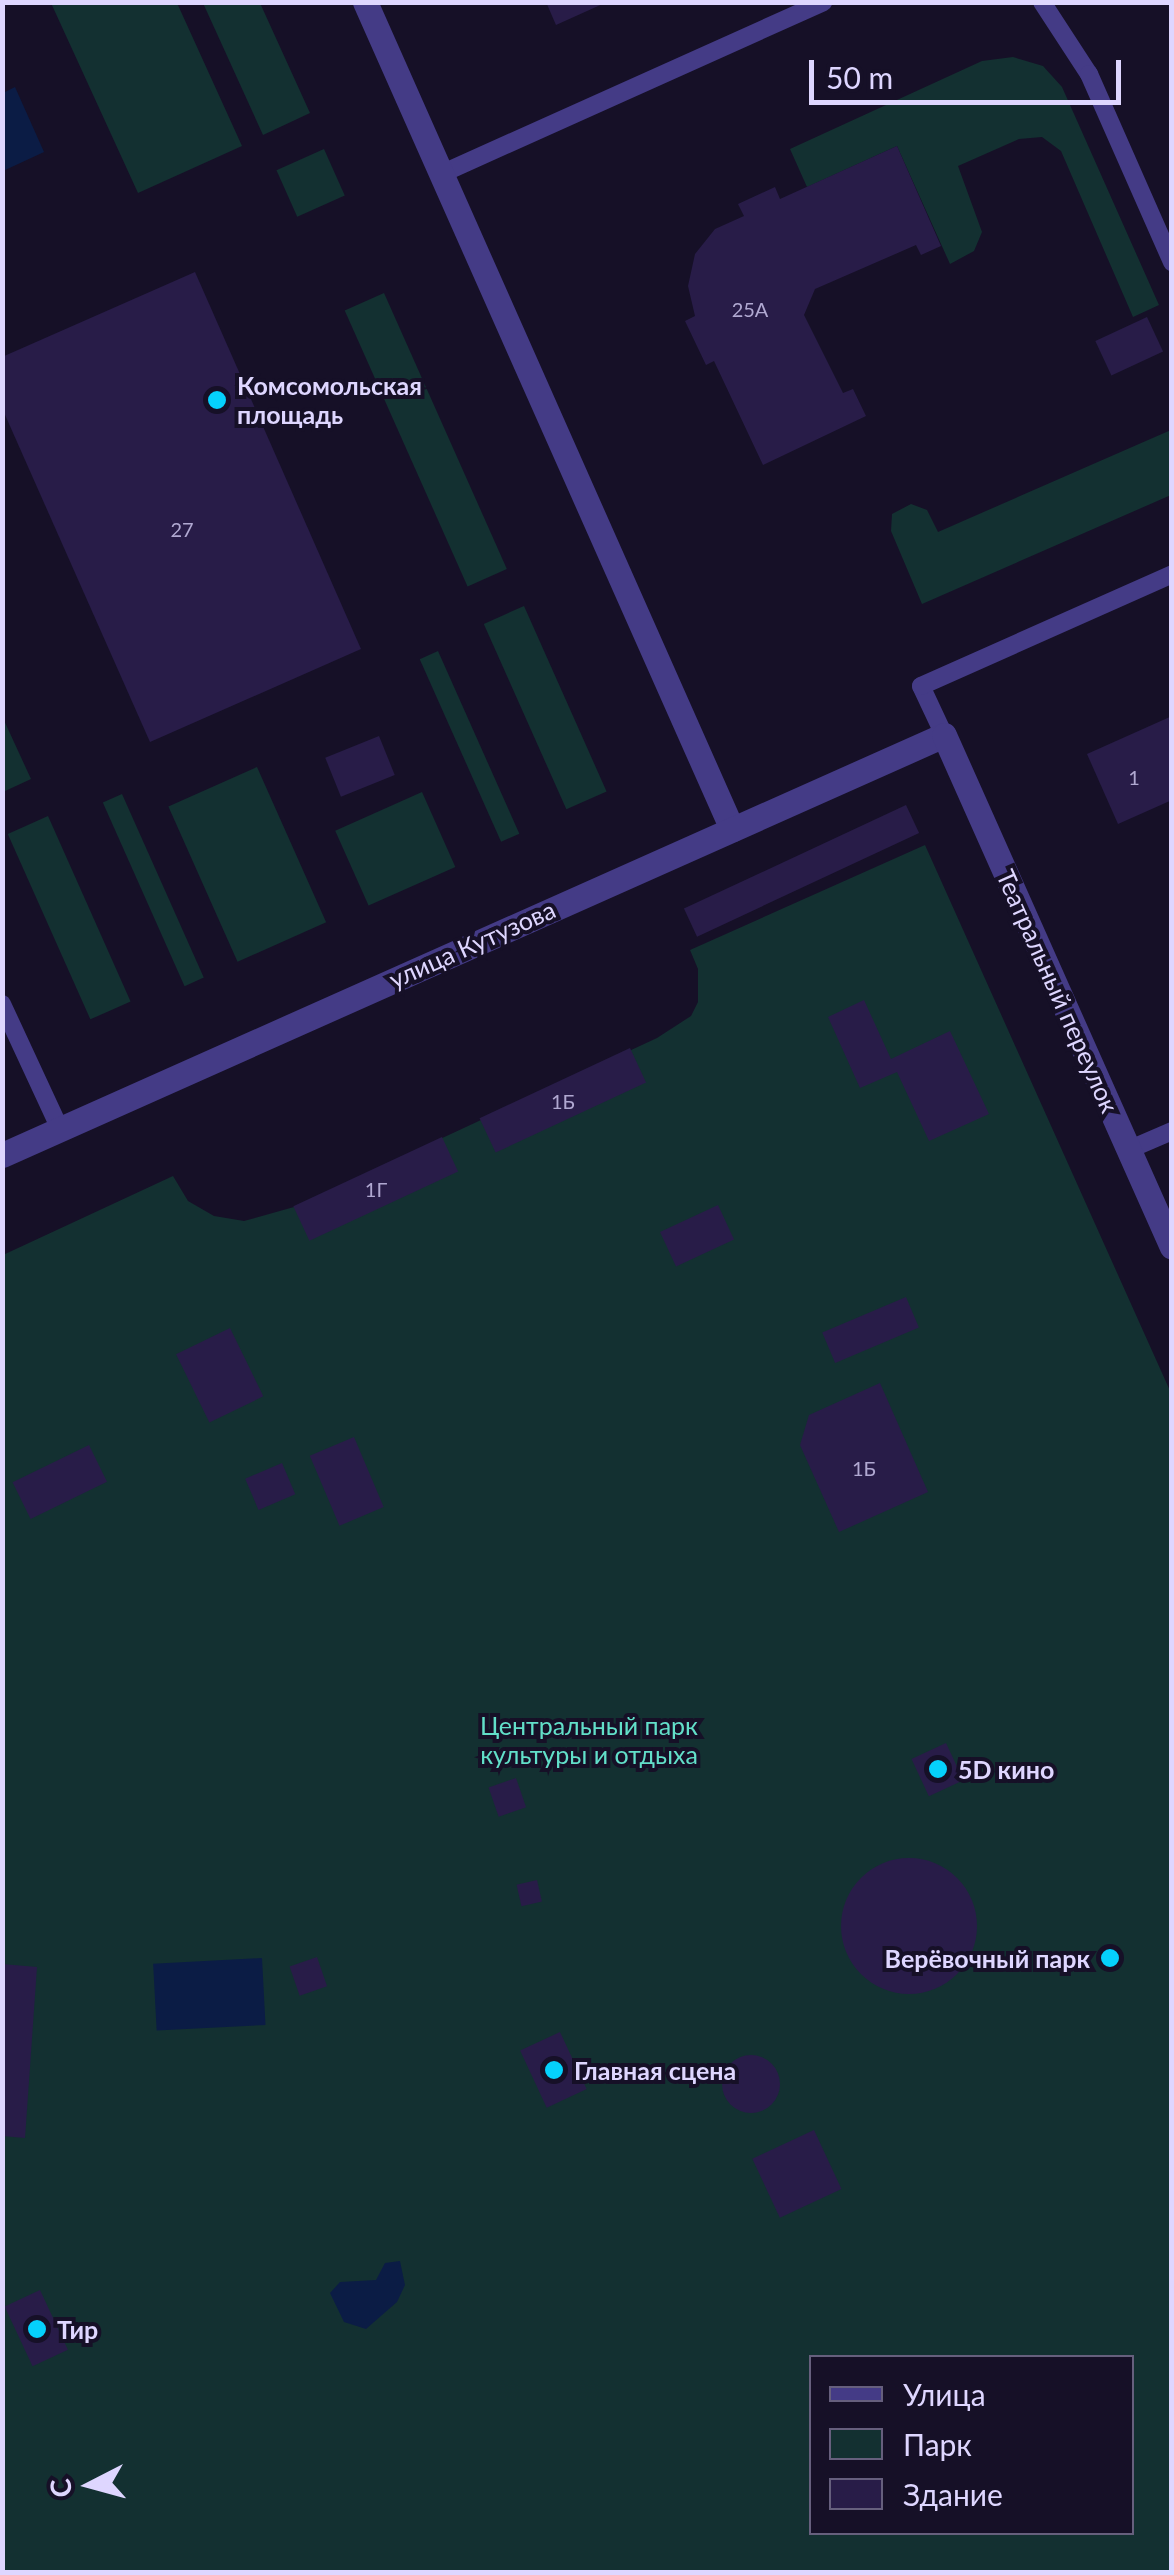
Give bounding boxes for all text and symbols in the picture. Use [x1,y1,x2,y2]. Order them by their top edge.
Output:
scale bar [814,40,1126,102]
text: 50 m [826,59,893,95]
house number: 25А [732,297,768,321]
place label: Комсомольская площадь [237,371,422,430]
marker: Комсомольская площадь [206,389,228,411]
house number: 27 [170,517,194,541]
house number: 1 [1128,765,1140,789]
street label: Театральный переулок [991,865,1125,1117]
street label: улица Кутузова [384,894,560,994]
house number: 1Б [551,1089,575,1113]
house number: 1Г [365,1177,387,1201]
house number: 1Б [852,1456,876,1480]
park label: Центральный парк культуры и отдыха [480,1711,698,1770]
place label: 5D кино [958,1754,1054,1784]
marker: 5D кино [927,1758,949,1780]
place label: Верёвочный парк [885,1943,1090,1973]
marker: Верёвочный парк [1099,1947,1121,1969]
place label: Главная сцена [574,2055,736,2085]
marker: Главная сцена [543,2059,565,2081]
place label: Тир [57,2314,98,2344]
marker: Тир [26,2318,48,2340]
legend [809,2355,1134,2535]
text: Улица [903,2376,986,2412]
text: Парк [903,2426,972,2462]
north arrow [40,2435,140,2535]
text: Здание [903,2476,1003,2512]
text: С [42,2477,78,2499]

